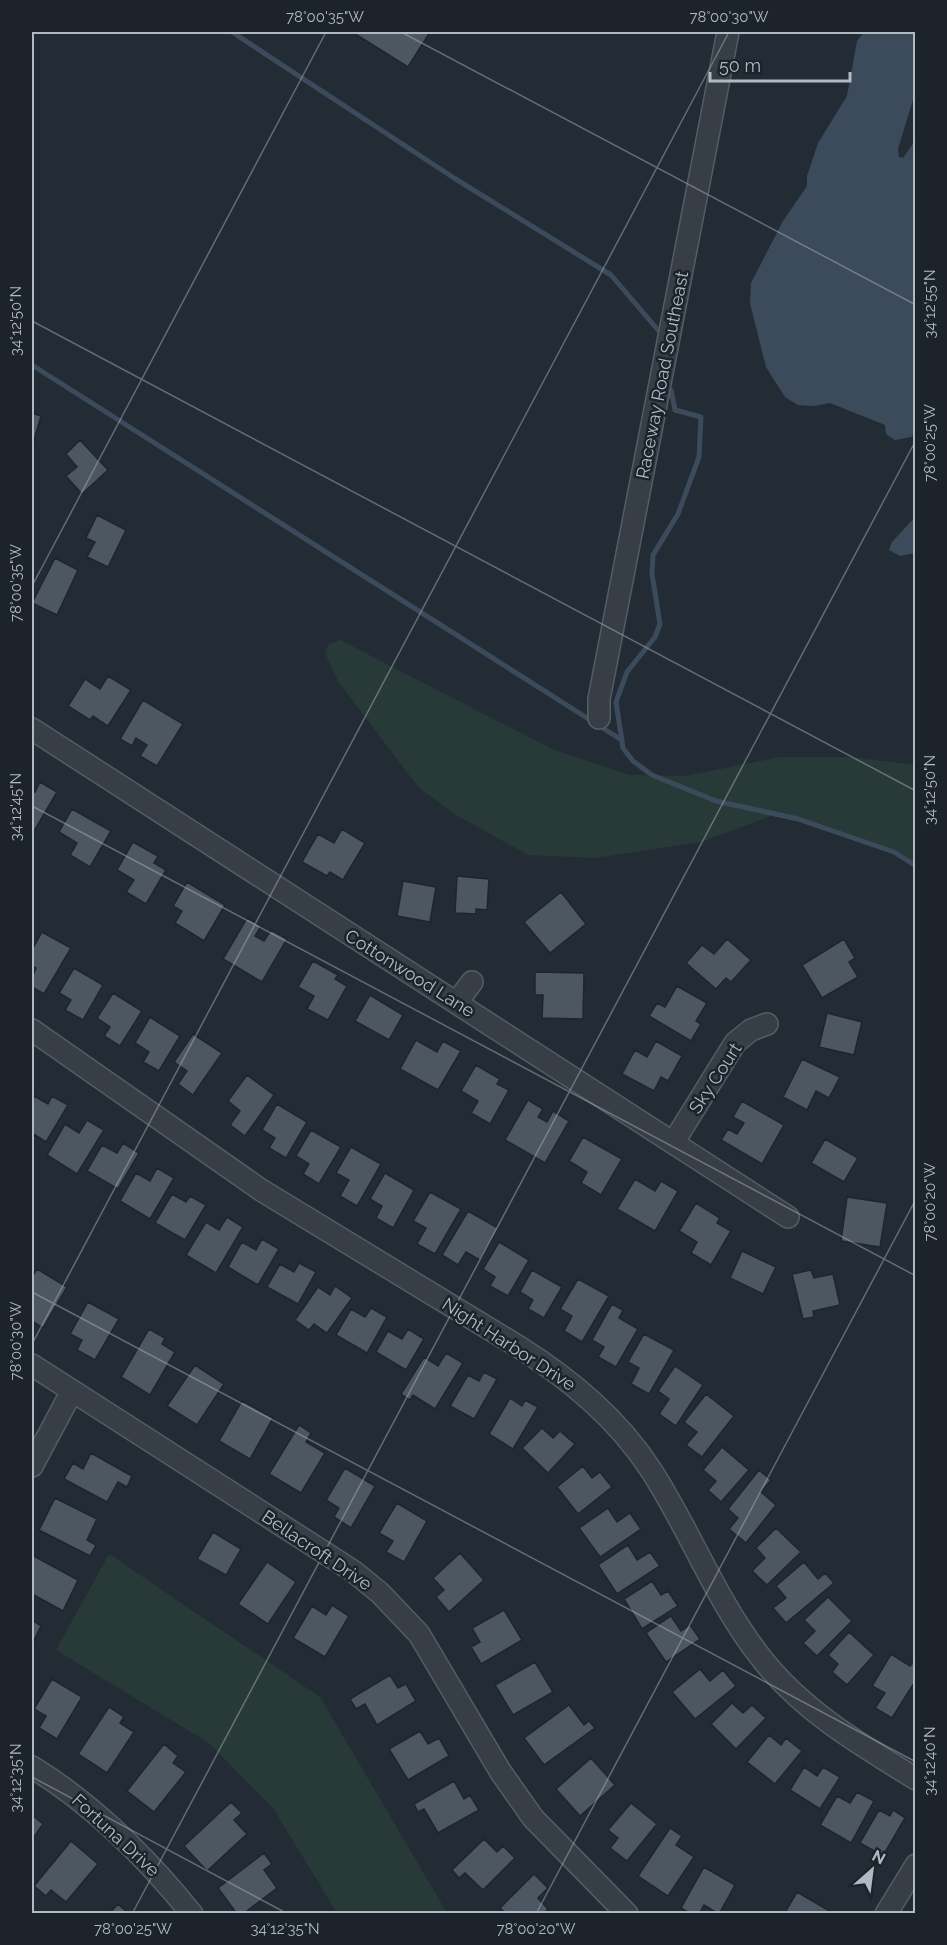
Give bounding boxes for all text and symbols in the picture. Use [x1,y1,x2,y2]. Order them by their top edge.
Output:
text: 78°00'35"W [286,8,364,26]
text: 78°00'30"W [690,8,769,26]
scale bar [710,45,850,83]
text: 50 m [719,55,761,76]
street label: Raceway Road Southeast [632,269,692,481]
text: 34°12'55"N [921,269,939,339]
text: 34°12'50"N [7,286,25,356]
text: 78°00'25"W [921,404,939,482]
text: 78°00'35"W [7,544,25,622]
text: 34°12'50"N [921,755,939,825]
text: 34°12'45"N [7,773,25,841]
street label: Cottonwood Lane [341,925,479,1022]
street label: Sky Court [684,1039,746,1117]
text: 78°00'20"W [921,1162,939,1241]
street label: Night Harbor Drive [438,1293,580,1395]
text: 78°00'30"W [7,1301,25,1381]
street label: Bellacroft Drive [258,1505,376,1595]
text: 34°12'40"N [921,1726,939,1796]
text: 34°12'35"N [7,1743,25,1813]
street label: Fortuna Drive [68,1789,164,1881]
north arrow [842,1840,902,1900]
text: N [869,1846,889,1868]
text: 78°00'25"W [94,1920,172,1938]
text: 34°12'35"N [250,1920,320,1938]
text: 78°00'20"W [497,1920,576,1938]

